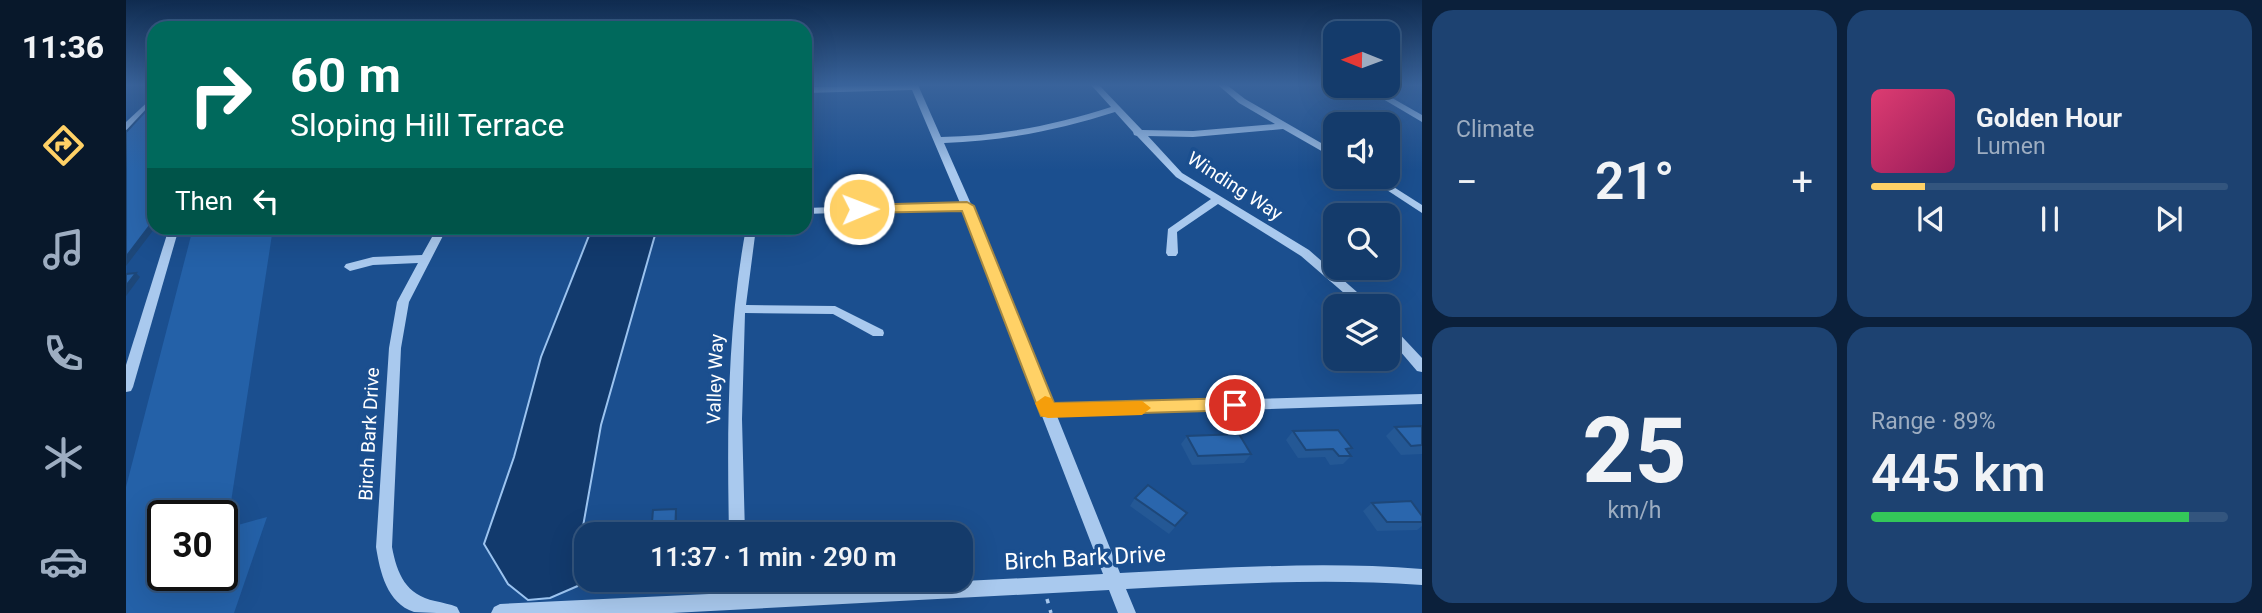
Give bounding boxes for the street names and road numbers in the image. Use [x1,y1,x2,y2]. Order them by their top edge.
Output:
street label: Winding Way [1183,147,1287,225]
street label: Valley Way [702,333,728,425]
street label: Birch Bark Drive [354,367,384,501]
street label: Birch Bark Drive [1004,540,1166,576]

